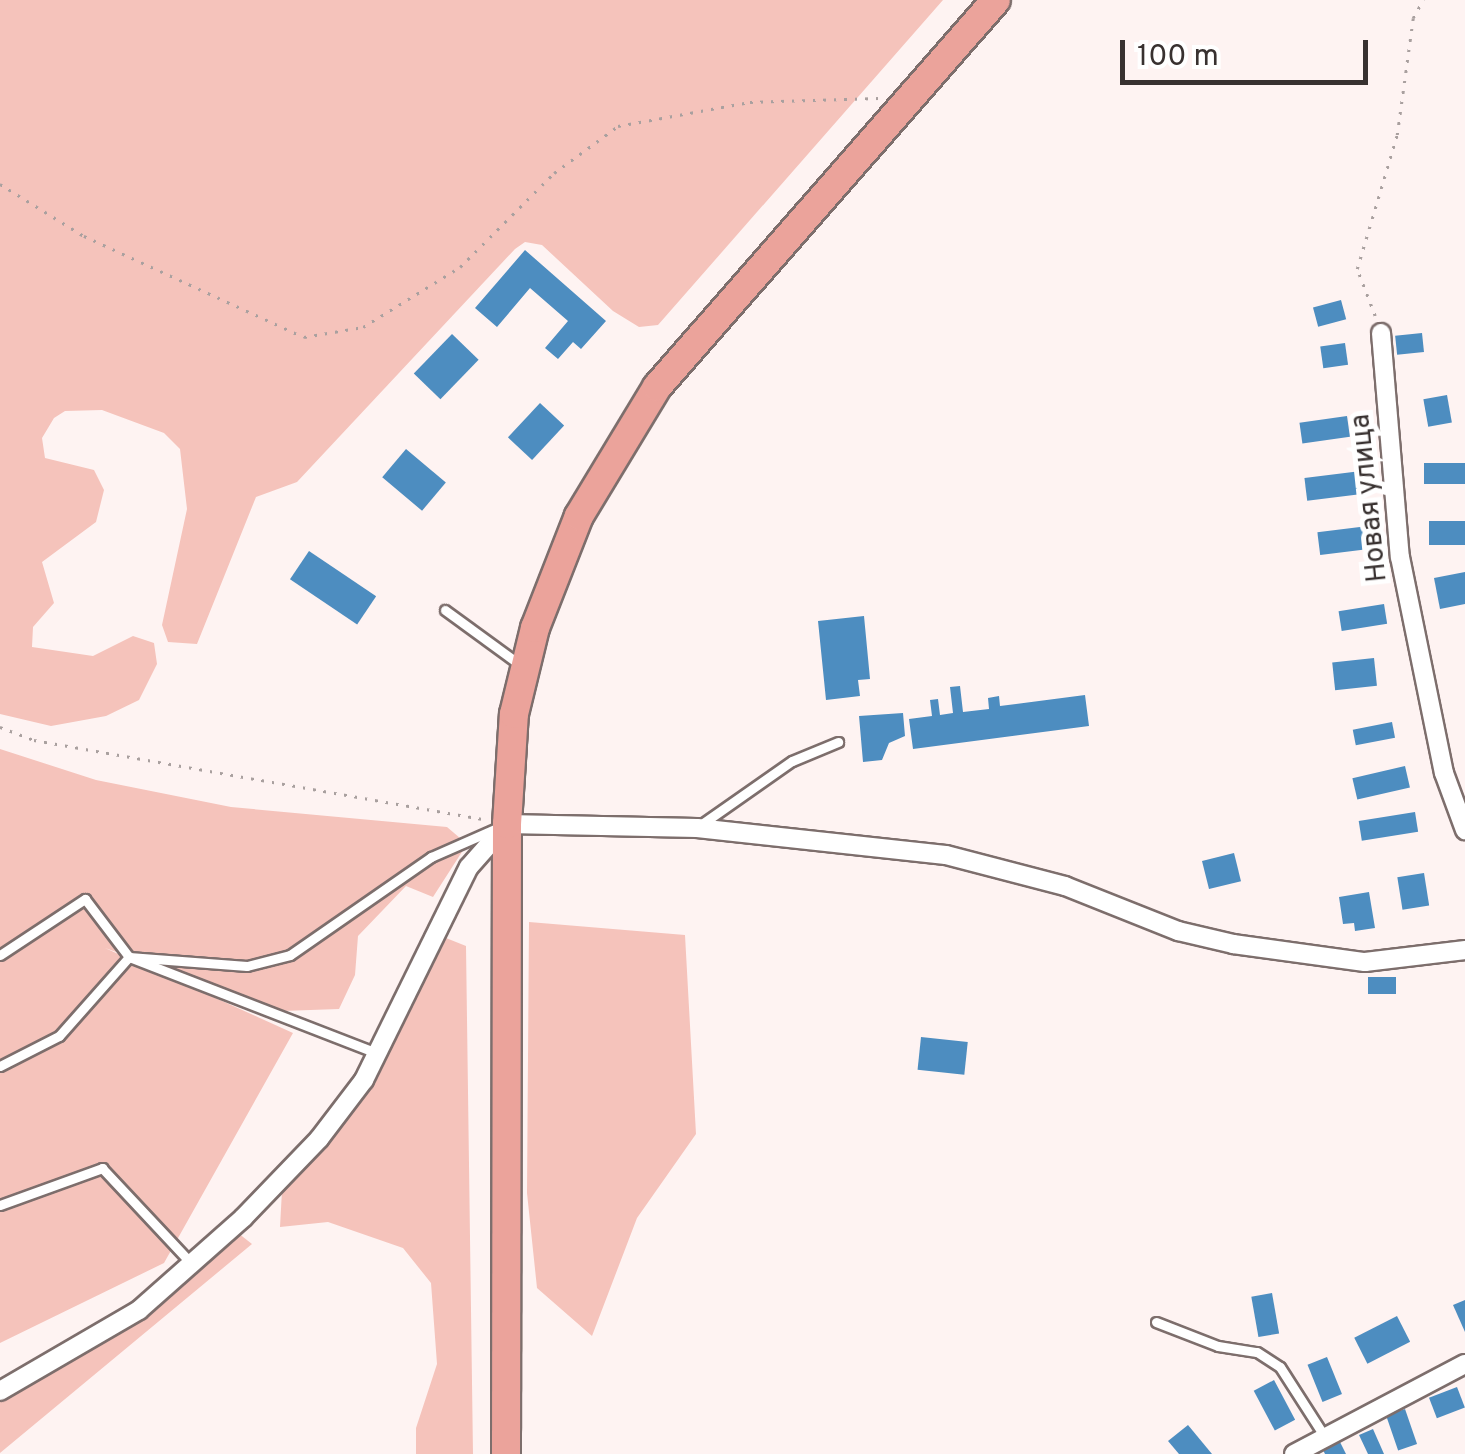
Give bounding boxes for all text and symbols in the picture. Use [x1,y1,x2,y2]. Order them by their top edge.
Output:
scale bar [1125,20,1372,82]
text: 100 m [1137,39,1219,76]
street label: Новая улица [1344,412,1396,584]

